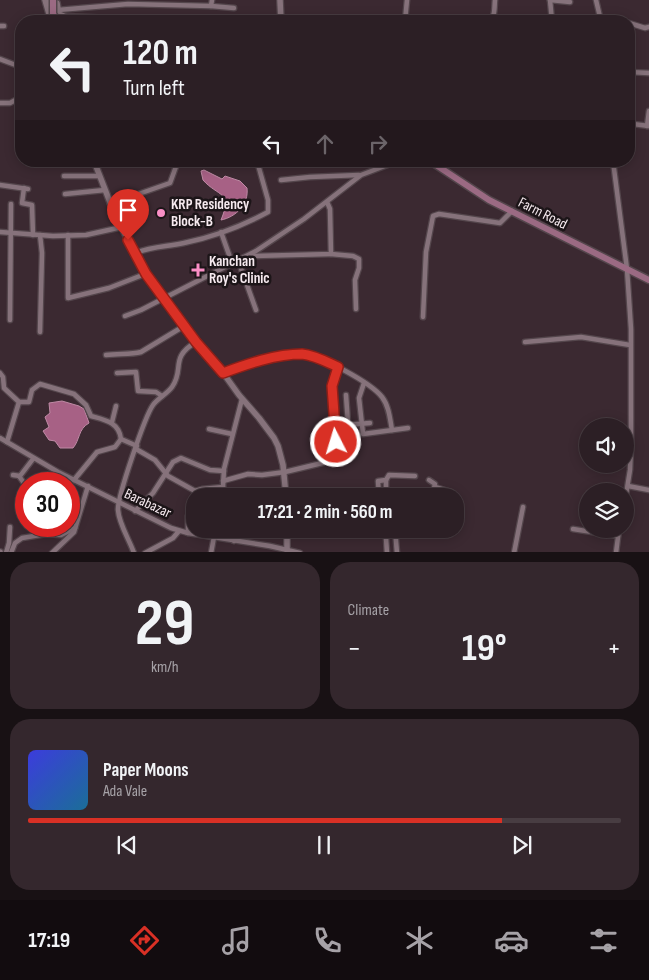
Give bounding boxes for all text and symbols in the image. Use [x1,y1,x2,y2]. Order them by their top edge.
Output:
text: 120 m [123,32,198,75]
icon: left [40,35,105,100]
text: Turn left [123,75,185,102]
icon: left [258,130,286,158]
icon: ahead [311,130,339,158]
icon: right [364,130,392,158]
pin [107,189,149,240]
street label: Farm Road [515,193,570,234]
place label: KRP Residency Block-B [171,195,250,231]
icon: arrive [114,196,142,224]
marker: KRP Residency Block-B [155,207,167,219]
place label: Kanchan Roy's Clinic [209,252,270,288]
marker: Kanchan Roy's Clinic [191,263,205,277]
position arrow [309,415,361,467]
map controls [579,418,634,538]
button: sound [579,418,634,473]
speed limit sign: 30 [15,472,80,537]
button: layers [579,483,634,538]
street label: Barabazar [121,484,175,523]
text: 17:21 · 2 min · 560 m [258,501,392,524]
text: 29 [135,586,194,664]
text: Climate [348,601,389,620]
text: 19° [462,626,507,671]
text: − [348,632,361,665]
text: + [607,632,621,665]
text: km/h [151,658,179,677]
text: Paper Moons [103,759,189,782]
text: Ada Vale [103,782,147,801]
icon: previous [113,831,141,859]
icon: pause [310,831,338,859]
icon: next [508,831,536,859]
icon: directions [127,923,162,958]
icon: music [219,923,254,958]
icon: phone [310,923,345,958]
icon: climate [402,923,437,958]
icon: car [494,923,529,958]
icon: filters [586,923,621,958]
text: 17:19 [28,927,70,954]

